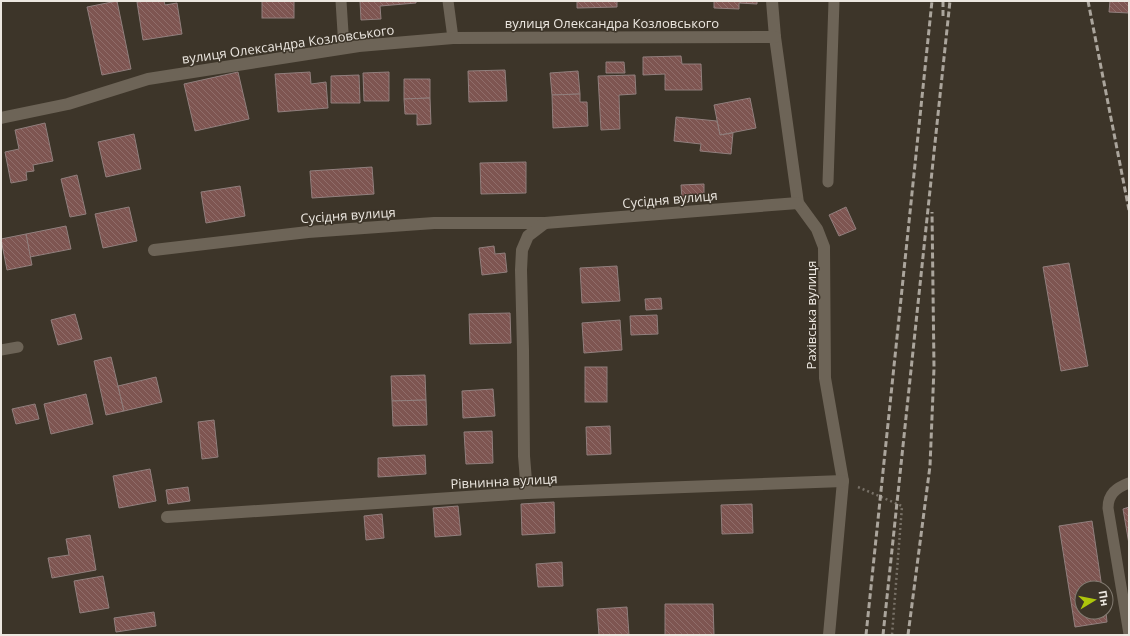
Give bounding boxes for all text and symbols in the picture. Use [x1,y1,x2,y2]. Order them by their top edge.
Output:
street label: вулиця Олександра Козловського [505,14,719,32]
street label: вулиця Олександра Козловського [181,20,396,68]
street label: Сусідня вулиця [622,186,718,212]
street label: Сусідня вулиця [300,203,396,227]
street label: Рахівська вулиця [802,261,820,369]
street label: Рівнинна вулиця [450,469,558,493]
north arrow [1074,580,1114,620]
text: Пн [1096,589,1113,607]

